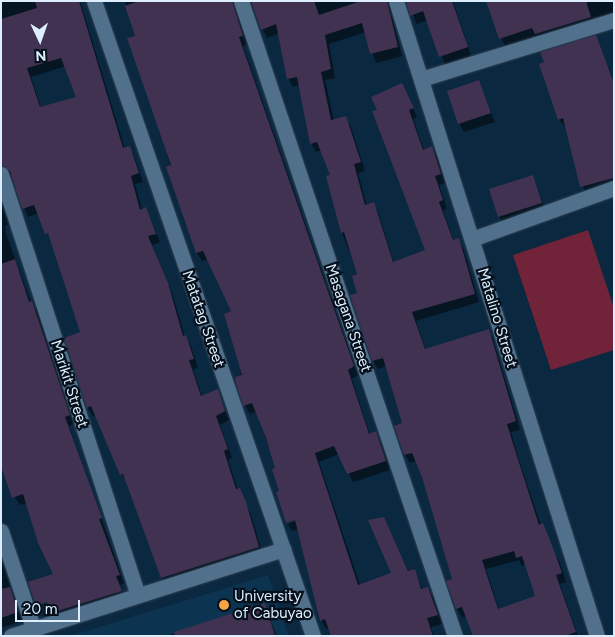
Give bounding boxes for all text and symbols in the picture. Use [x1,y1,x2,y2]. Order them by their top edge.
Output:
north arrow [15,15,65,65]
text: N [35,47,47,64]
street label: Masagana Street [321,262,375,374]
street label: Matalino Street [473,266,521,370]
street label: Matatag Street [178,268,228,370]
street label: Marikit Street [46,338,92,430]
place label: University of Cabuyao [234,587,312,622]
scale bar [18,590,82,622]
marker: University of Cabuyao [218,599,230,611]
text: 20 m [23,600,57,618]

